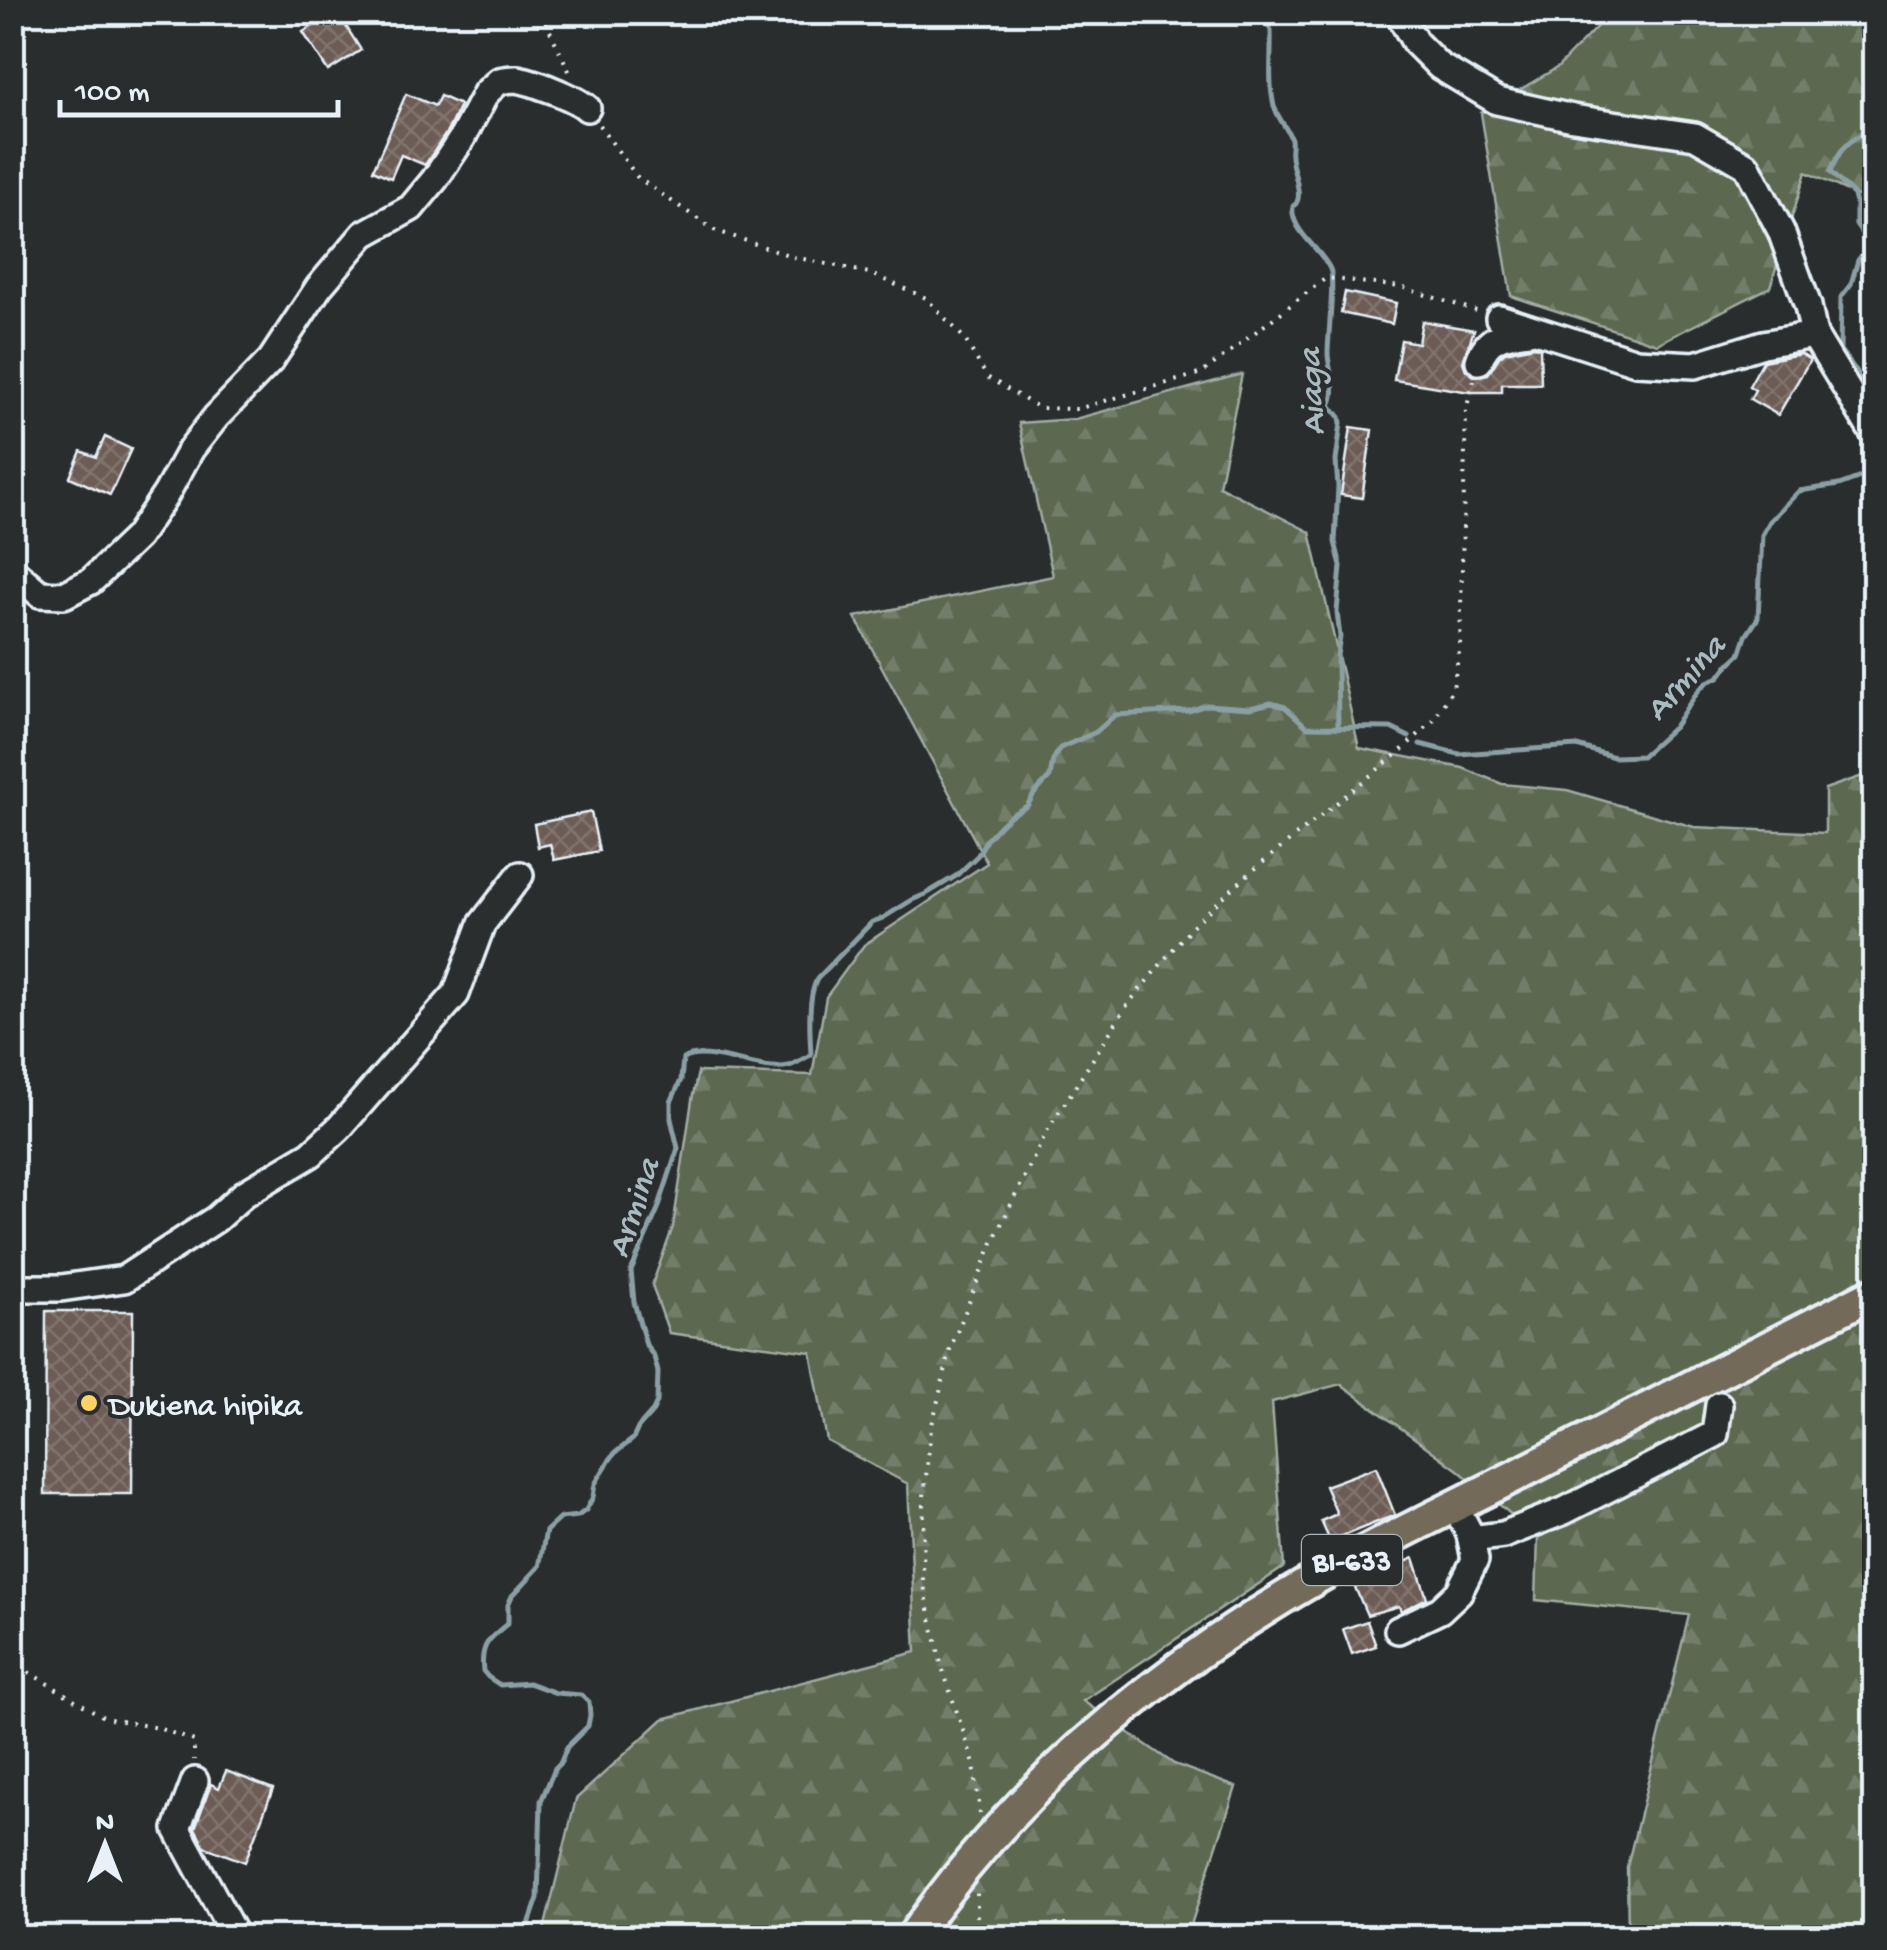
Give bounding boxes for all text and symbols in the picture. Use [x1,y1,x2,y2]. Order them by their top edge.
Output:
scale bar [60,55,338,117]
text: 100 m [74,77,150,112]
water label: Aiaga [1292,345,1337,436]
water label: Armina [1638,626,1738,731]
water label: Armina [600,1152,673,1263]
place label: Dukiena hipika [107,1389,303,1427]
marker: Dukiena hipika [78,1392,100,1414]
road number: BI-633 [1302,1535,1402,1585]
north arrow [55,1795,155,1895]
text: N [96,1808,114,1841]

